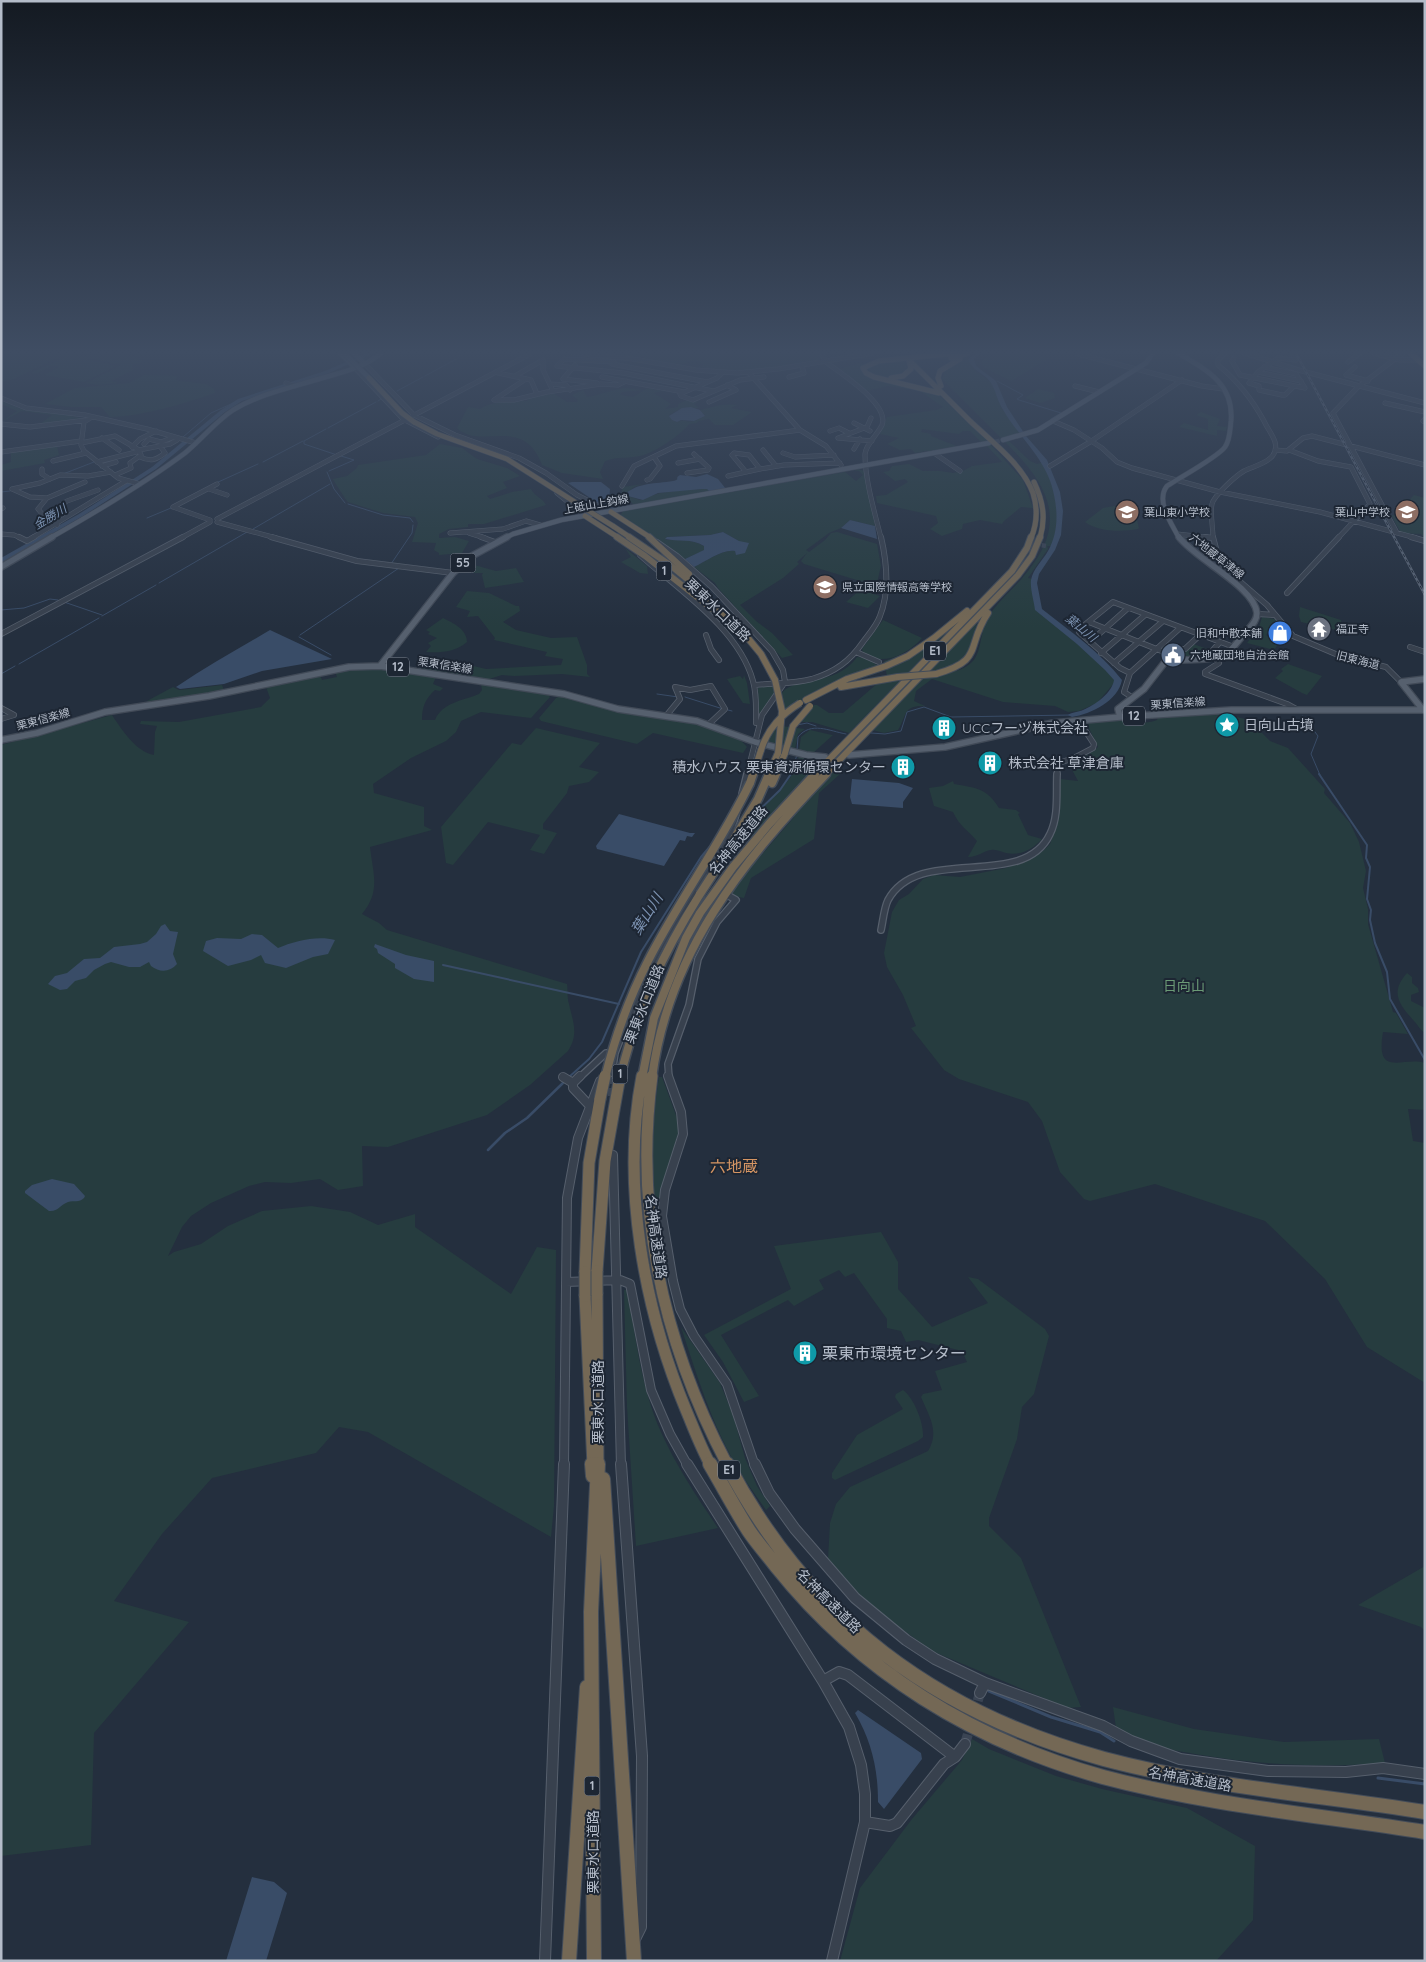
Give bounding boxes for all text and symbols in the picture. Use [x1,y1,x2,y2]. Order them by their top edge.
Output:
street label: 上砥山上鈎線 [562,491,630,517]
school or university icon: 葉山東小学校 [1114,499,1140,525]
school or university icon: 葉山中学校 [1394,499,1420,525]
water label: 金勝川 [30,500,71,532]
place label: 葉山東小学校 [1144,505,1210,519]
place label: 葉山中学校 [1335,505,1390,519]
street label: 六地蔵草津線 [1187,530,1247,582]
road number: 55 [450,554,476,572]
road number: 1 [656,562,672,580]
street label: 栗東水口道路 [682,574,754,646]
school or university icon: 県立国際情報高等学校 [812,574,838,600]
place label: 県立国際情報高等学校 [842,580,952,594]
water label: 葉山川 [1063,610,1102,646]
temple icon: 福正寺 [1306,616,1332,642]
shop icon: 旧和中散本舗 [1267,620,1293,646]
place label: 福正寺 [1336,622,1369,636]
place label: 旧和中散本舗 [1196,626,1262,640]
road number: E1 [924,641,946,660]
public building icon: 六地蔵団地自治会館 [1160,642,1186,668]
place label: 六地蔵団地自治会館 [1190,648,1289,662]
street label: 旧東海道 [1335,648,1381,672]
street label: 栗東信楽線 [417,654,473,676]
road number: 12 [387,658,409,676]
street label: 栗東信楽線 [1150,694,1206,712]
street label: 栗東信楽線 [15,705,71,733]
road number: 12 [1123,706,1145,726]
place icon: 日向山古墳 [1214,712,1240,738]
building icon: UCCフーヅ株式会社 [931,715,957,741]
place label: 日向山古墳 [1244,716,1314,734]
place label: UCCフーヅ株式会社 [962,719,1088,737]
building icon: 株式会社 草津倉庫 [977,750,1003,776]
building icon: 積水ハウス 栗東資源循環センター [890,754,916,780]
place label: 株式会社 草津倉庫 [1008,754,1124,772]
place label: 積水ハウス 栗東資源循環センター [672,758,886,776]
street label: 名神高速道路 [705,802,771,878]
water label: 葉山川 [627,888,668,938]
street label: 栗東水口道路 [620,962,668,1046]
park label: 日向山 [1163,977,1205,995]
road number: 1 [612,1064,628,1084]
district label: 六地蔵 [710,1156,758,1176]
street label: 名神高速道路 [641,1194,671,1280]
building icon: 栗東市環境センター [792,1340,818,1366]
place label: 栗東市環境センター [822,1343,966,1363]
street label: 栗東水口道路 [589,1360,607,1444]
road number: E1 [718,1460,740,1480]
street label: 名神高速道路 [793,1565,865,1637]
street label: 名神高速道路 [1147,1763,1233,1795]
road number: 1 [584,1776,600,1795]
street label: 栗東水口道路 [584,1810,602,1894]

